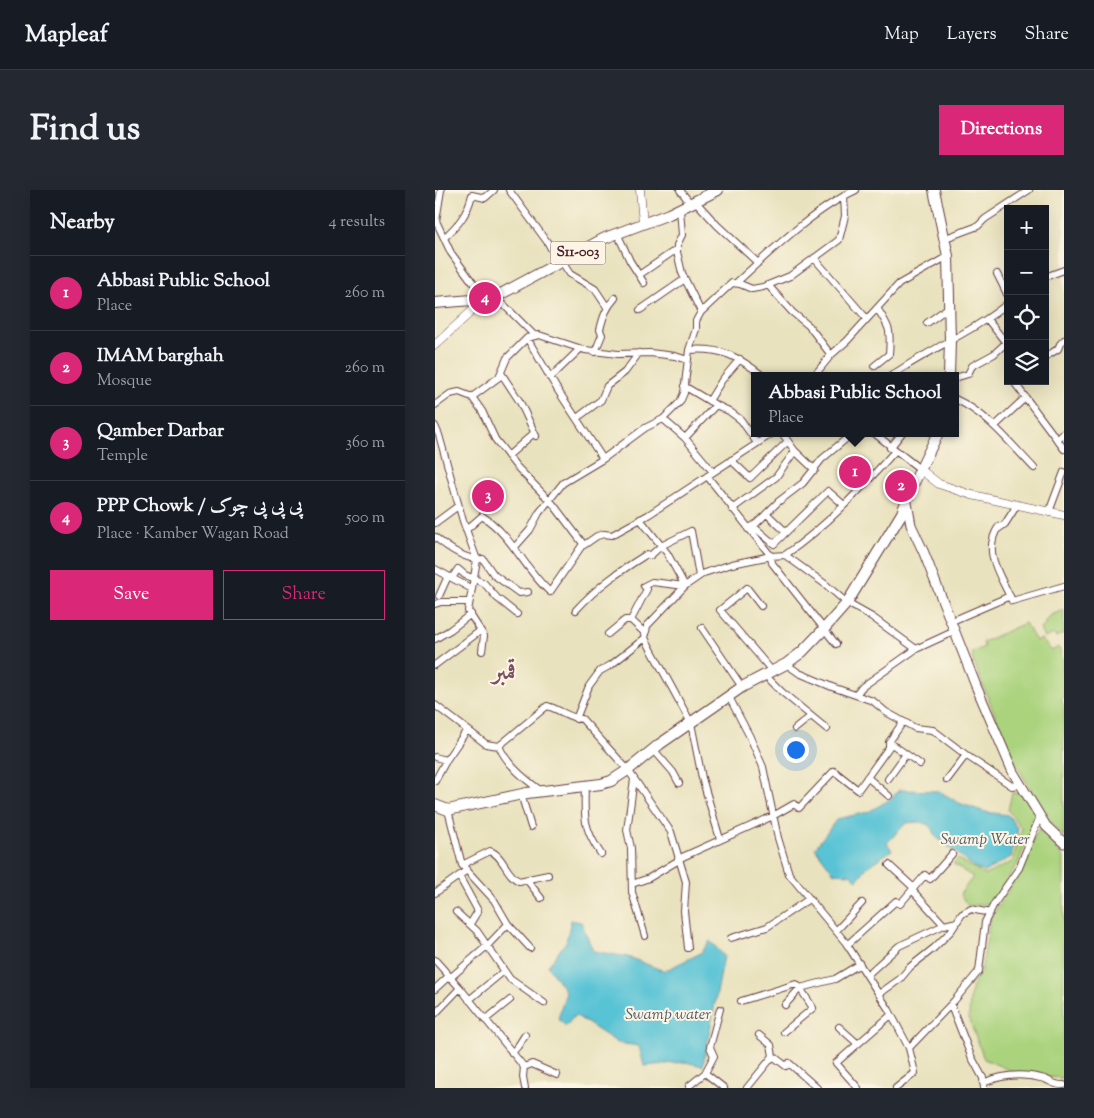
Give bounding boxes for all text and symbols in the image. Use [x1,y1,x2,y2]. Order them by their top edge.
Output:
text: Mapleaf [25,18,108,52]
text: Map [884,22,919,48]
text: Layers [947,22,997,48]
text: Share [1025,22,1069,48]
text: Find us [30,105,140,156]
button: Directions [939,105,1064,155]
map controls [1004,205,1049,385]
button: + [1004,205,1049,250]
text: Nearby [50,208,115,238]
text: 4 results [329,211,385,234]
road number: S11-003 [551,242,605,264]
button: − [1004,250,1049,295]
text: Abbasi Public School [97,268,270,295]
pin: 4 [469,279,501,317]
text: 1 [63,282,69,305]
text: 260 m [344,282,385,305]
text: Place [97,295,132,318]
button: locate [1004,295,1049,340]
button: layers [1004,340,1049,385]
text: IMAM barghah [97,343,224,370]
text: 2 [62,357,70,380]
text: 260 m [344,357,385,380]
text: Mosque [97,370,152,393]
popup [751,372,959,437]
text: Abbasi Public School [768,380,942,407]
text: Place [768,407,804,430]
text: Qamber Darbar [97,418,224,445]
text: 3 [63,432,69,455]
text: 360 m [346,432,385,455]
text: Temple [97,445,148,468]
pin: 1 [839,453,871,491]
pin: 2 [885,467,917,505]
pin: 3 [472,477,504,515]
text: PPP Chowk / پی پی پی چوک [97,493,303,520]
text: 4 [62,507,70,530]
text: 500 m [346,507,385,530]
text: Place · Kamber Wagan Road [97,523,289,546]
button: Save [50,570,213,620]
button: Share [223,570,385,620]
district label: قمبر [489,655,516,691]
your location [783,737,809,763]
water label: Swamp Water [940,829,1030,852]
water label: Swamp water [625,1004,711,1027]

